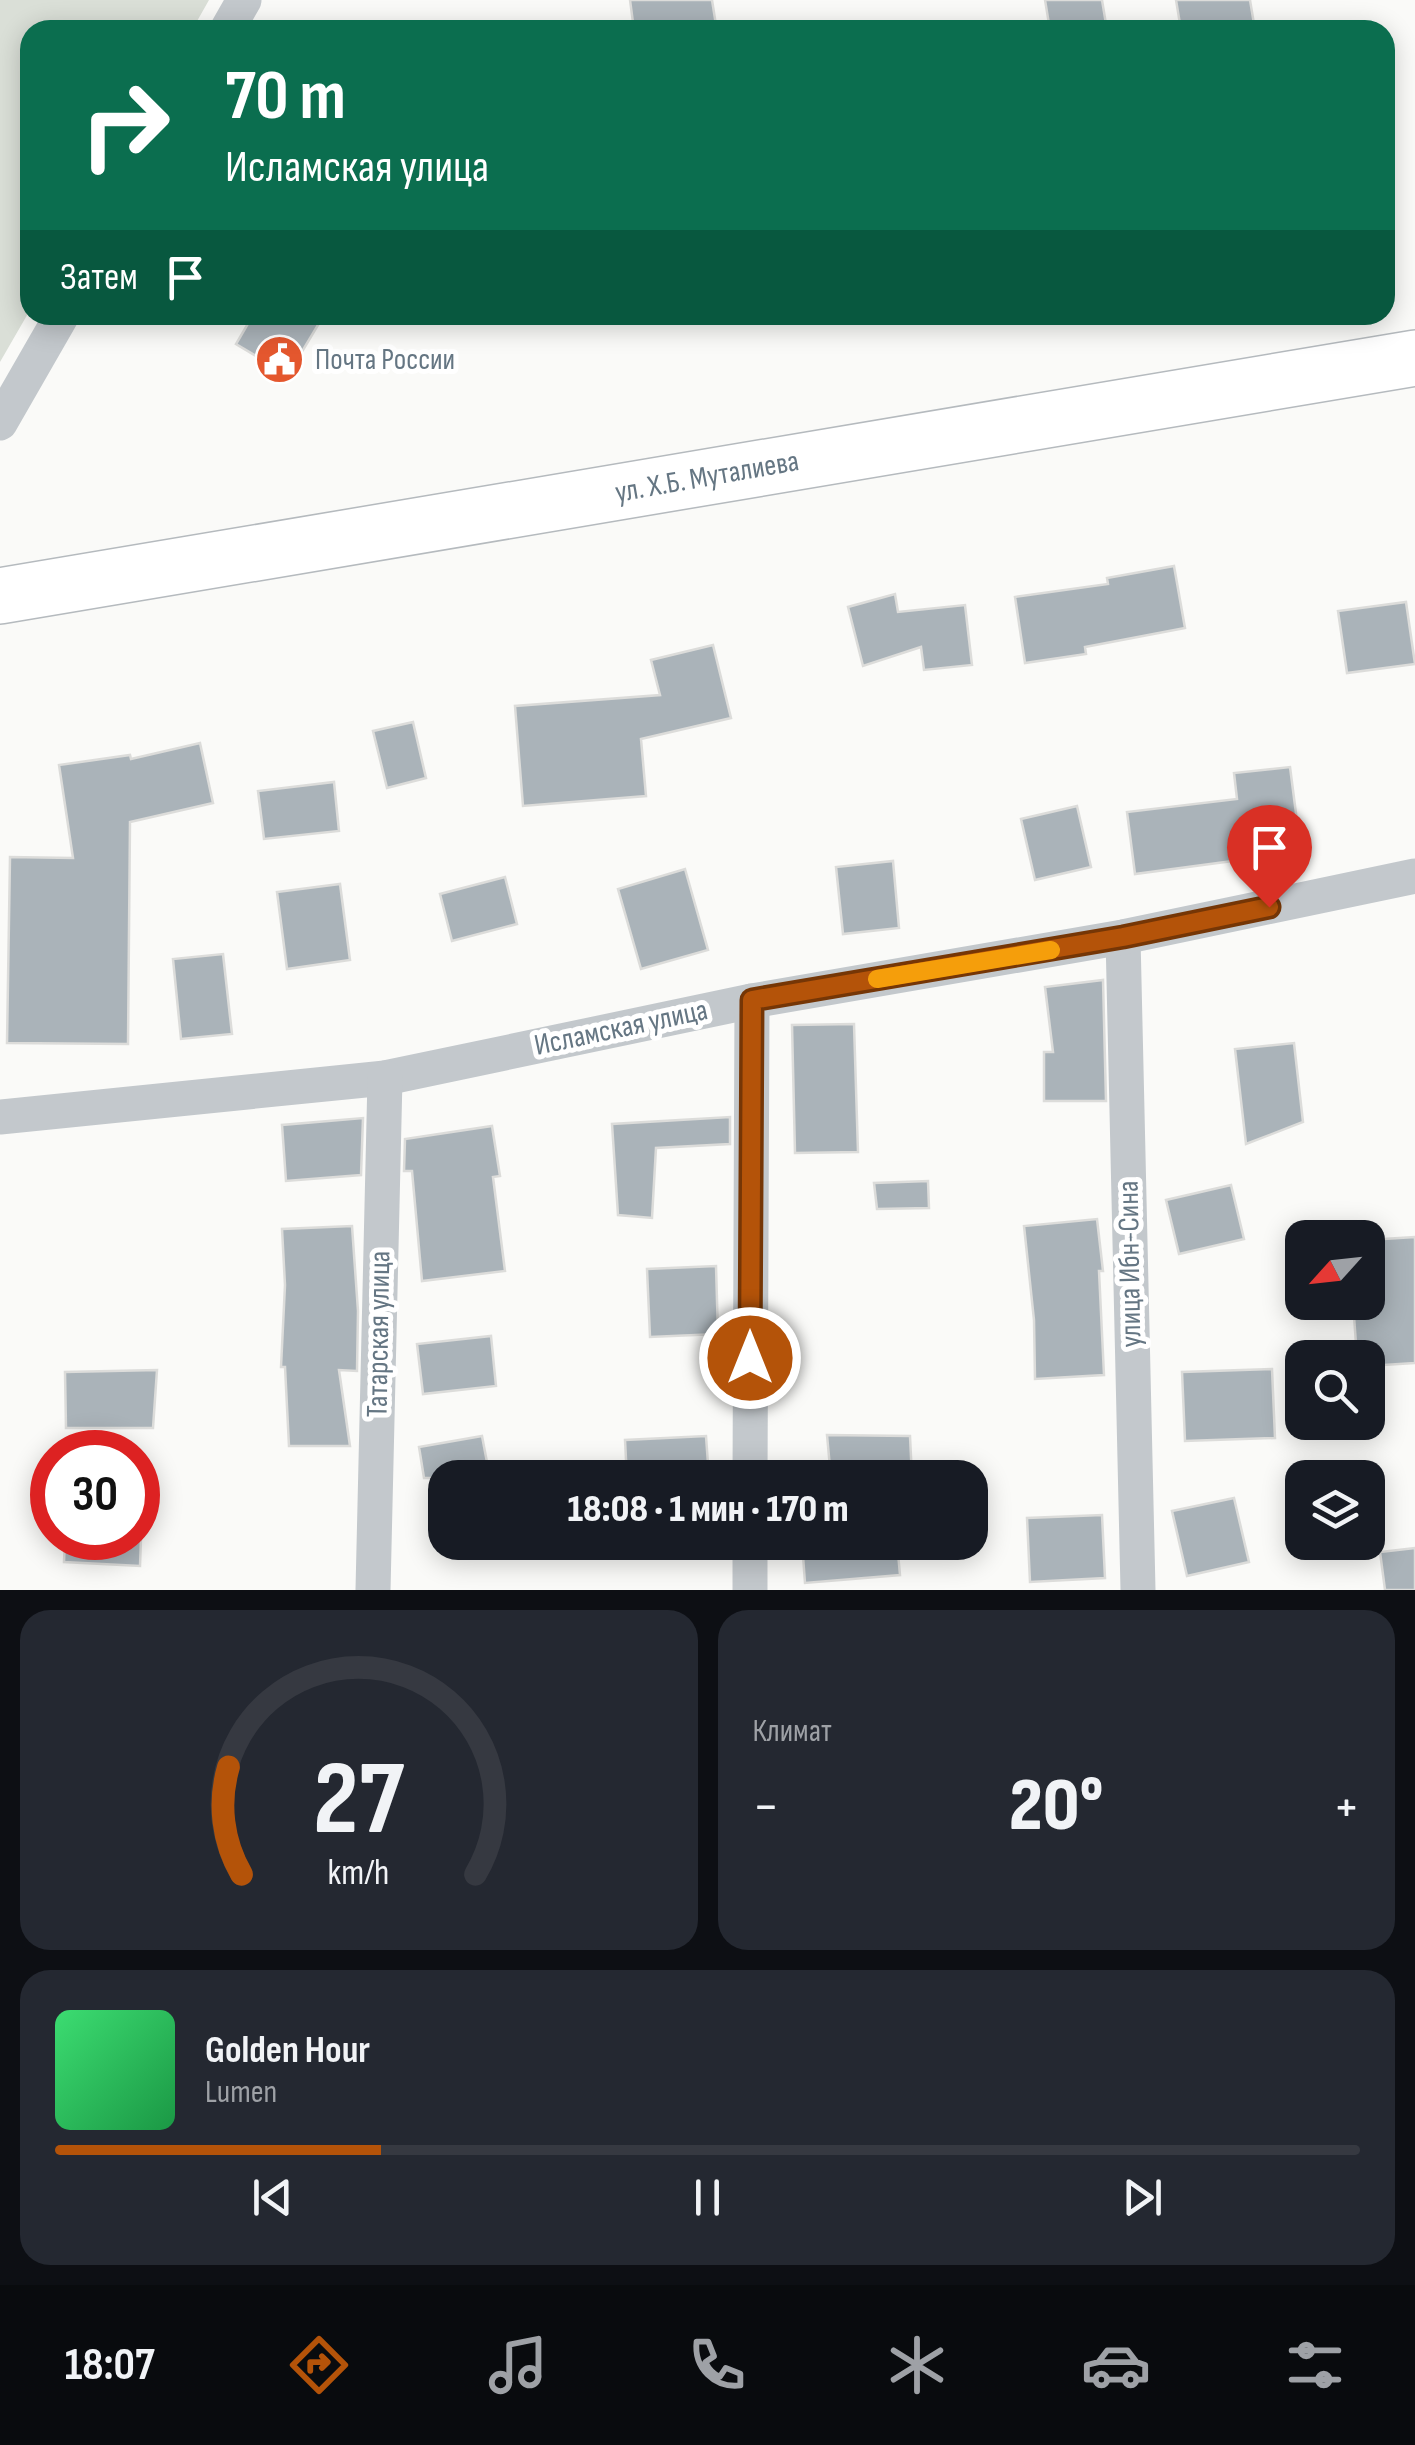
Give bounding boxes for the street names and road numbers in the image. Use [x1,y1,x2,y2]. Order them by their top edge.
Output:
street label: ул. Х.Б. Муталиева [612,443,802,511]
street label: Исламская улица [531,992,711,1064]
street label: улица Ибн-Сина [1111,1180,1149,1348]
street label: Татарская улица [360,1250,398,1418]

